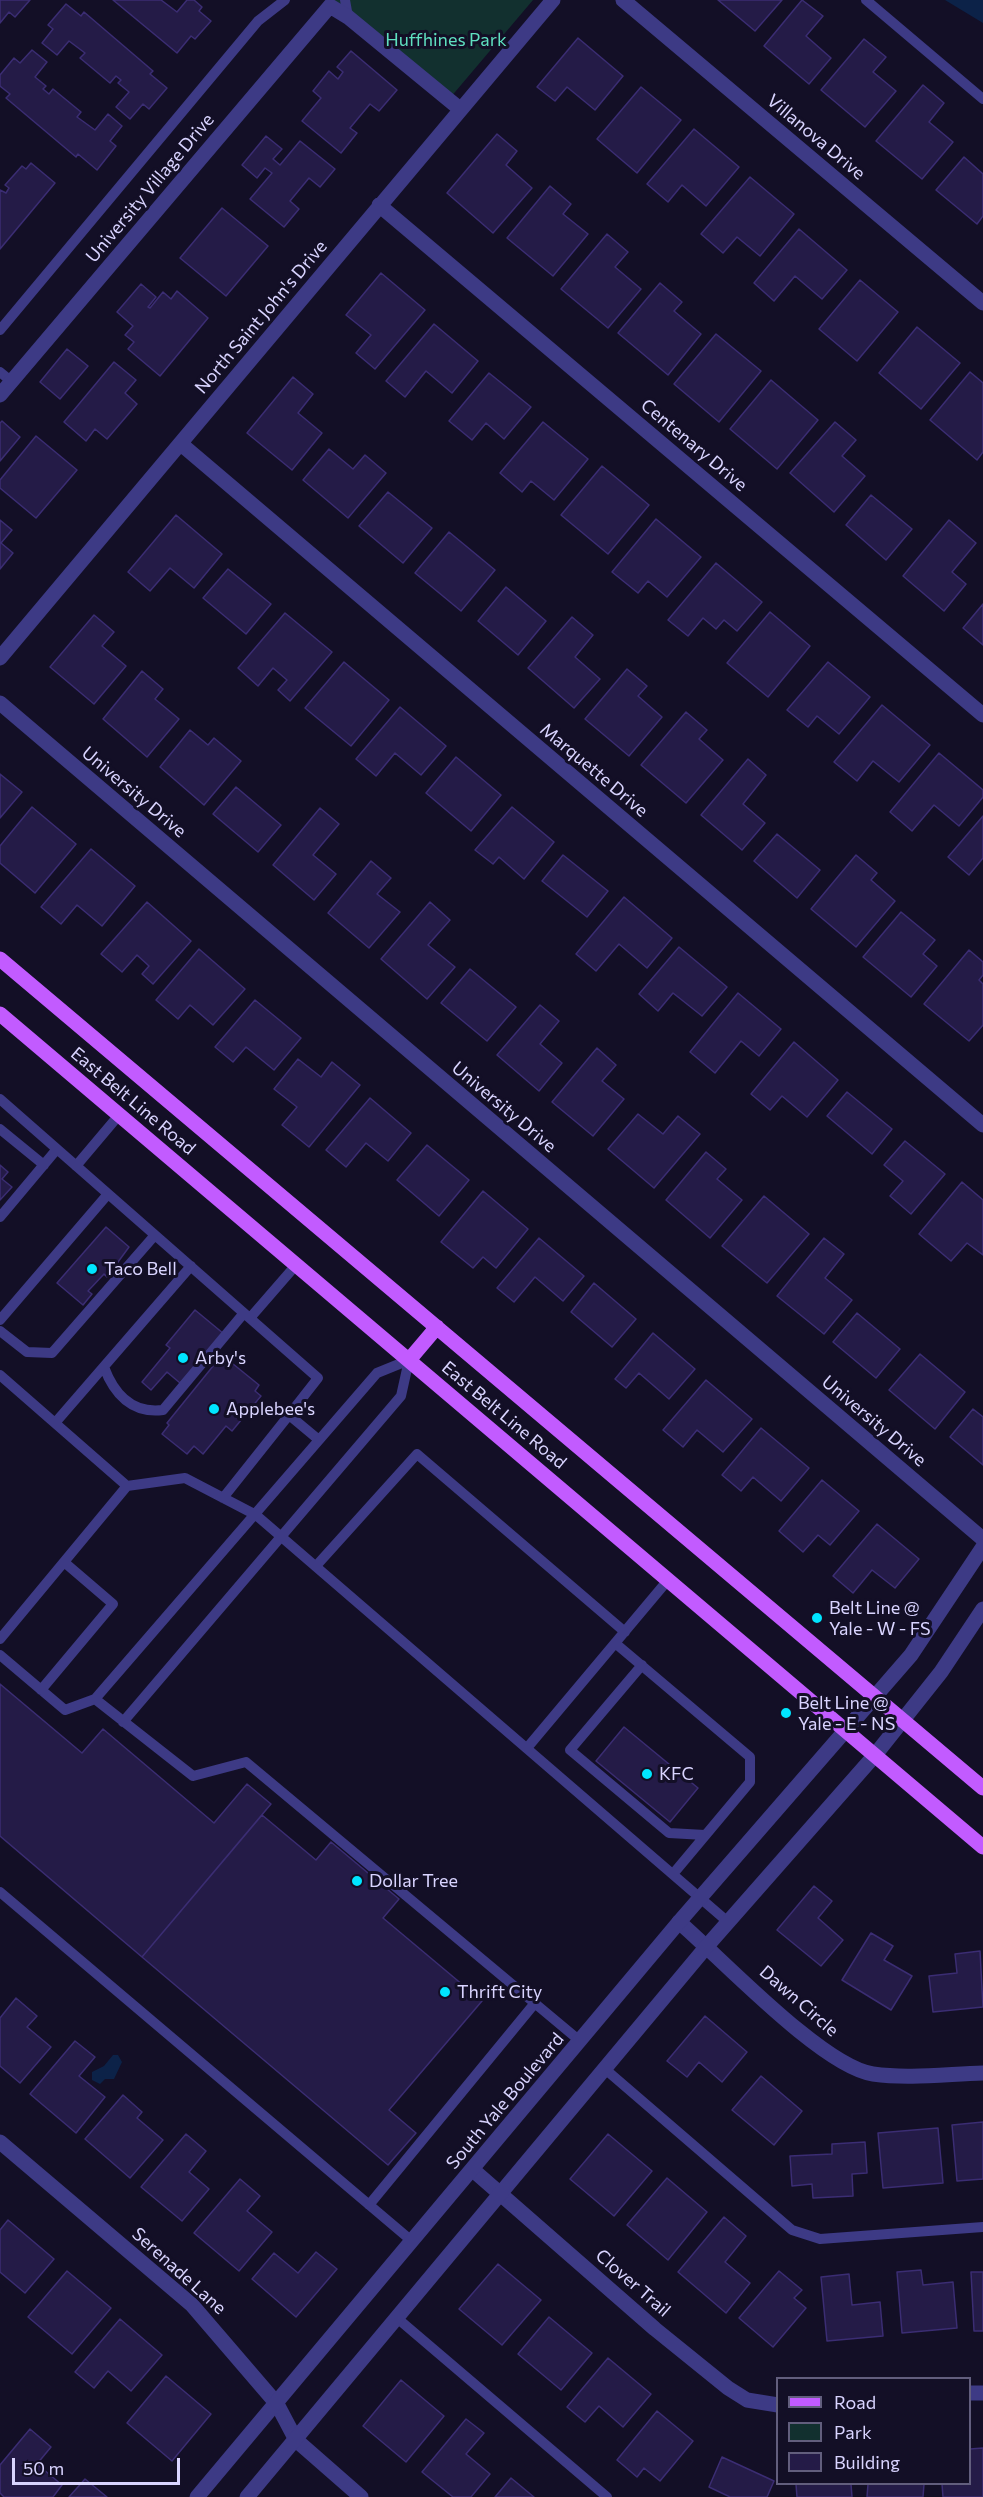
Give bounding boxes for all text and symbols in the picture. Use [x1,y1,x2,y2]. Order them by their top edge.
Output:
park label: Huffhines Park [385,29,507,51]
street label: Villanova Drive [762,90,870,184]
street label: University Village Drive [81,109,219,267]
street label: North Saint John's Drive [190,236,332,398]
street label: Centenary Drive [636,394,752,496]
street label: Marquette Drive [536,719,652,821]
street label: University Drive [77,742,191,842]
street label: East Belt Line Road [66,1043,200,1159]
street label: University Drive [447,1057,561,1157]
place label: Taco Bell [104,1258,177,1280]
marker: Taco Bell [85,1262,99,1276]
place label: Arby's [195,1347,246,1369]
marker: Arby's [176,1351,190,1365]
street label: East Belt Line Road [437,1357,571,1473]
street label: University Drive [817,1371,931,1471]
place label: Applebee's [226,1398,315,1420]
marker: Applebee's [207,1402,221,1416]
place label: Belt Line @ Yale - W - FS [829,1597,931,1640]
marker: Belt Line @ Yale - W - FS [810,1611,824,1625]
place label: Belt Line @ Yale - E - NS [798,1692,895,1734]
marker: Belt Line @ Yale - E - NS [779,1706,793,1720]
place label: KFC [659,1763,694,1785]
marker: KFC [640,1767,654,1781]
place label: Dollar Tree [369,1870,458,1892]
marker: Dollar Tree [350,1874,364,1888]
street label: Dawn Circle [755,1961,843,2041]
place label: Thrift City [457,1981,542,2003]
marker: Thrift City [438,1985,452,1999]
street label: South Yale Boulevard [442,2028,568,2174]
street label: Serenade Lane [128,2223,230,2319]
street label: Clover Trail [591,2245,675,2321]
legend [776,2377,971,2485]
text: Road [834,2391,876,2413]
text: Park [834,2421,872,2443]
scale bar [15,2446,183,2484]
text: Building [834,2451,900,2473]
text: 50 m [23,2457,64,2479]

